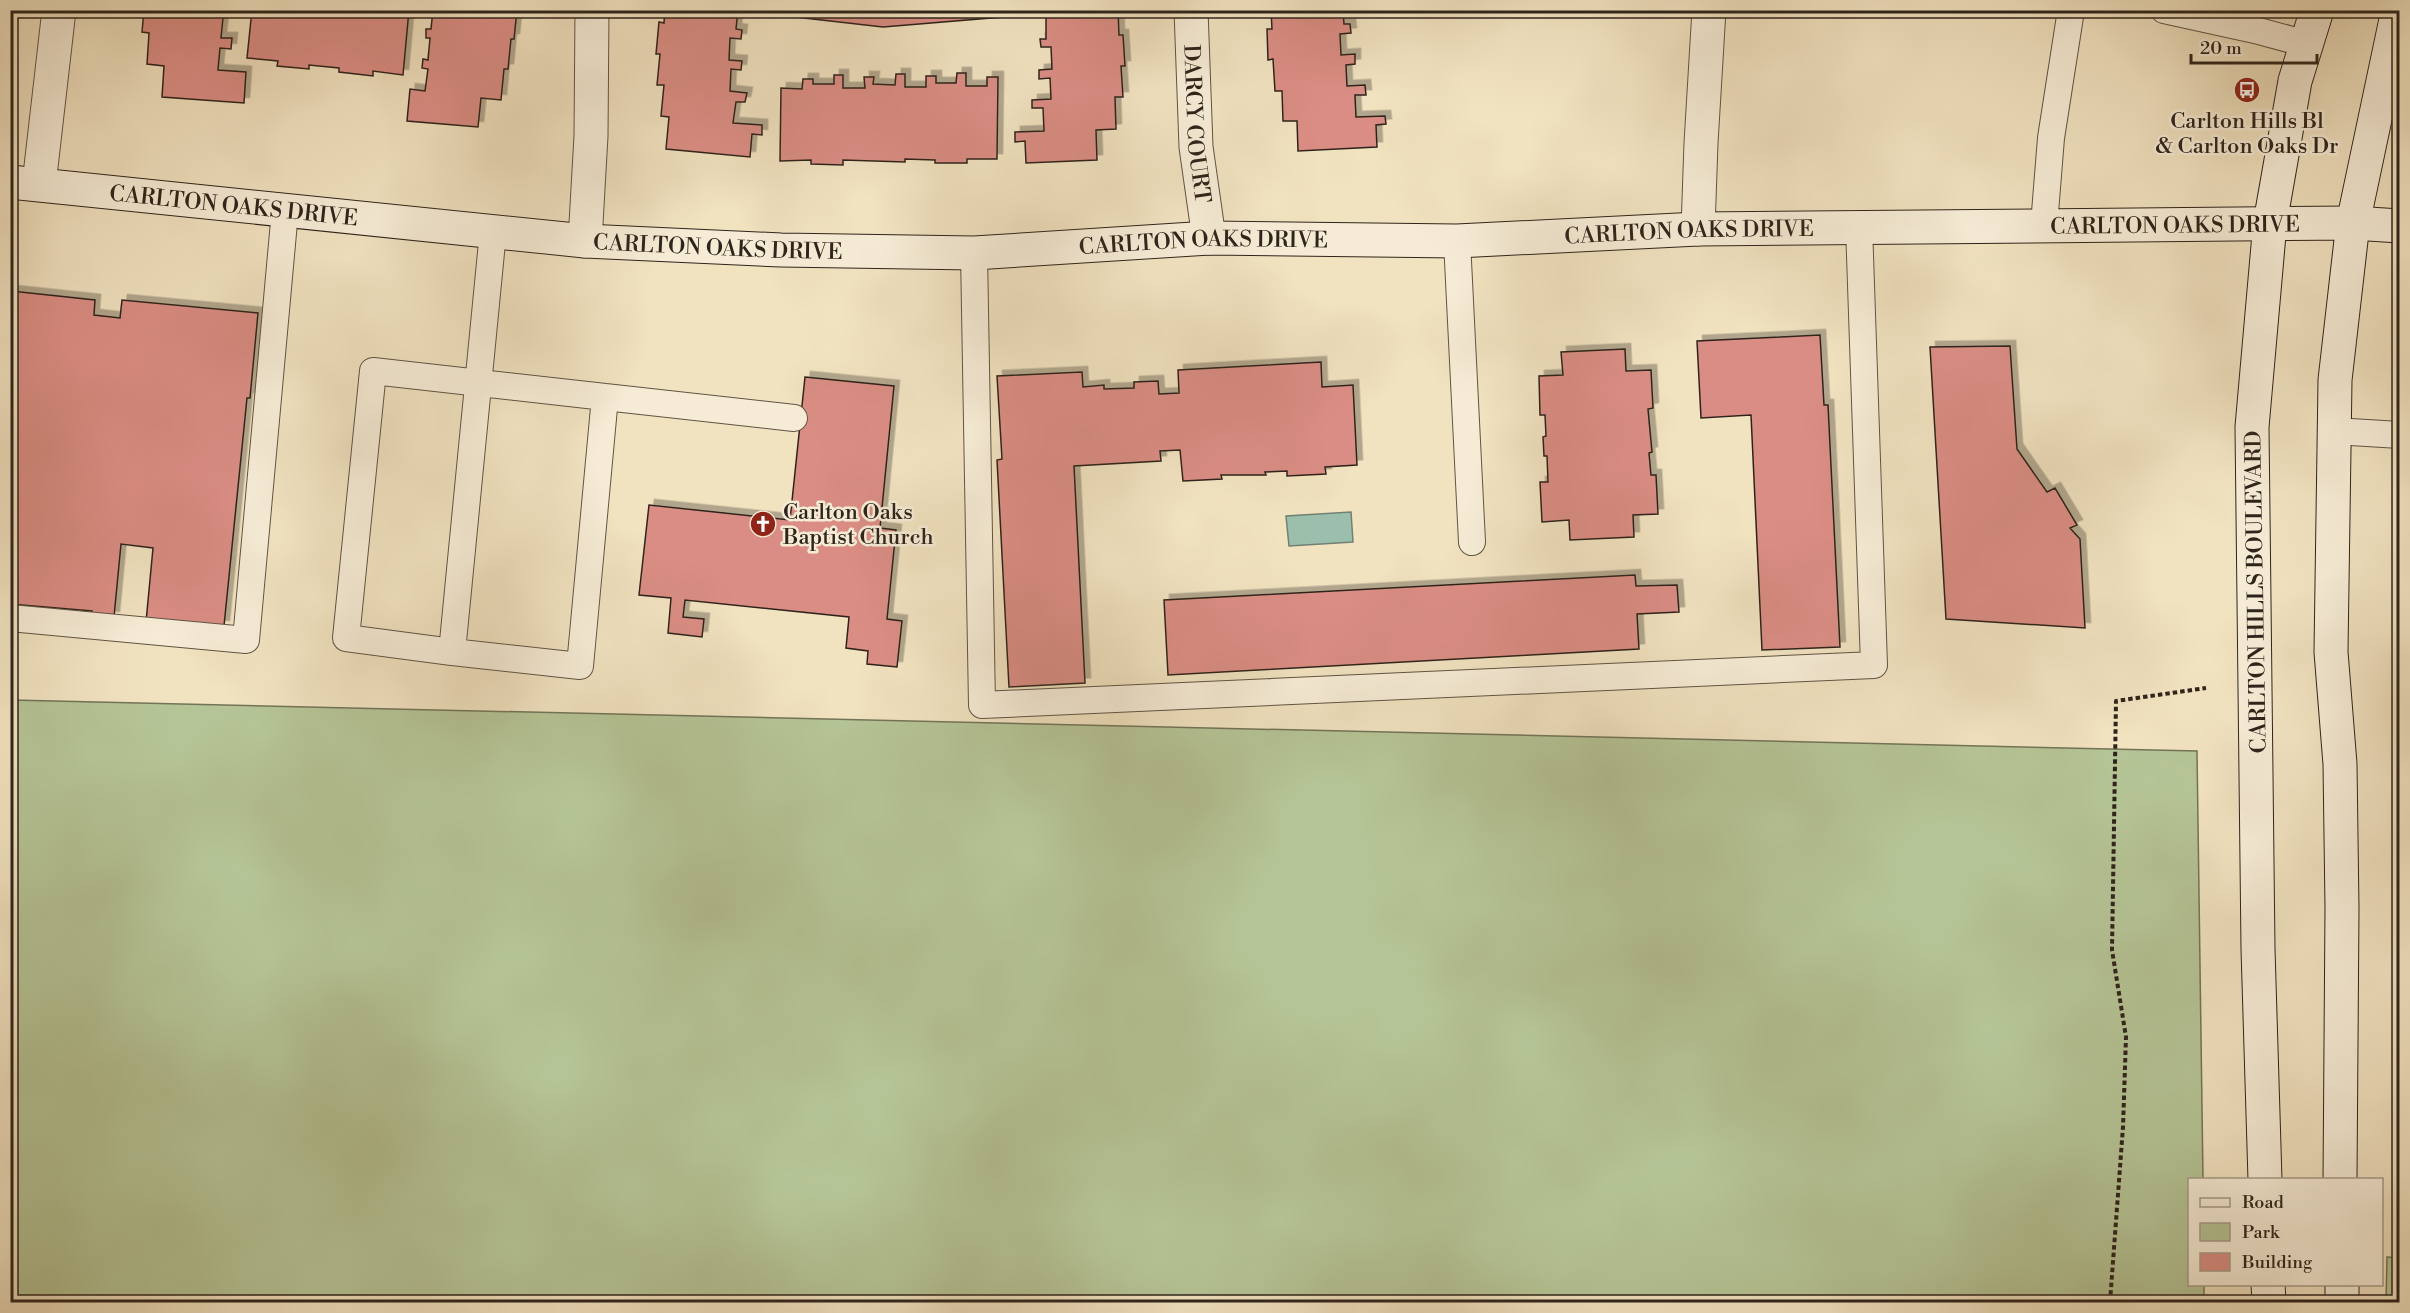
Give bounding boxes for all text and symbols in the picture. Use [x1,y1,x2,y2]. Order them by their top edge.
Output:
scale bar [2191,27,2317,65]
text: 20 m [2200,37,2242,60]
street label: DARCY COURT [1177,44,1216,205]
bus stop icon: Carlton Hills Bl & Carlton Oaks Dr [2232,75,2262,105]
place label: Carlton Hills Bl & Carlton Oaks Dr [2155,108,2339,160]
street label: CARLTON OAKS DRIVE [108,180,359,233]
street label: CARLTON OAKS DRIVE [2050,211,2300,241]
street label: CARLTON OAKS DRIVE [1564,216,1814,251]
street label: CARLTON OAKS DRIVE [1078,226,1328,261]
street label: CARLTON OAKS DRIVE [592,229,843,266]
street label: CARLTON HILLS BOULEVARD [2240,430,2273,754]
place label: Carlton Oaks Baptist Church [782,499,934,551]
church icon: Carlton Oaks Baptist Church [748,509,778,539]
legend [2188,1178,2383,1286]
text: Road [2242,1191,2285,1214]
text: Park [2242,1221,2281,1244]
text: Building [2241,1251,2313,1274]

